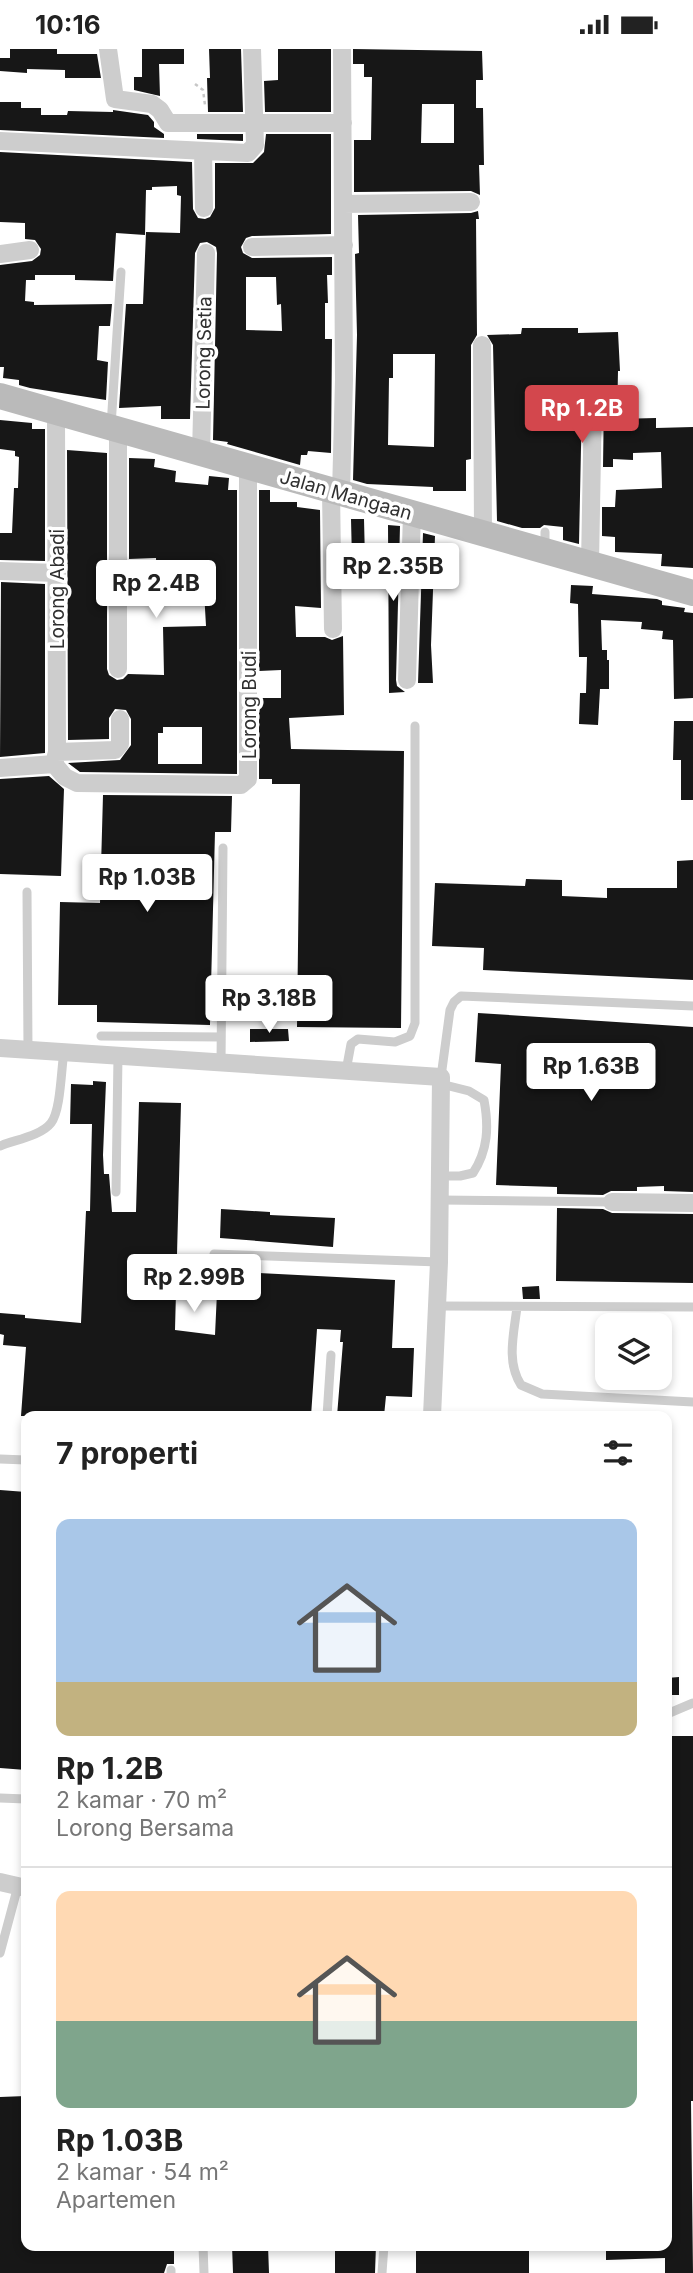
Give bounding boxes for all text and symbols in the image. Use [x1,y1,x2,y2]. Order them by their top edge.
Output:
text: 10:16 [35,9,101,40]
street label: Lorong Setia [192,296,216,410]
pin: Rp 1.2B [517,385,647,445]
text: Rp 1.2B [541,394,623,422]
street label: Jalan Mangaan [277,465,415,525]
street label: Lorong Abadi [46,529,69,649]
pin: Rp 2.35B [321,543,465,603]
text: Rp 2.35B [342,552,444,580]
pin: Rp 2.4B [91,561,221,620]
text: Rp 2.4B [112,569,200,597]
street label: Lorong Budi [238,651,261,759]
pin: Rp 1.03B [75,855,219,914]
text: Rp 1.03B [98,863,196,891]
pin: Rp 3.18B [197,975,341,1035]
text: Rp 3.18B [221,984,317,1012]
pin: Rp 1.63B [519,1044,663,1103]
text: Rp 1.63B [543,1052,639,1080]
pin: Rp 2.99B [122,1255,266,1314]
text: Rp 2.99B [143,1263,245,1291]
map controls [595,1313,672,1390]
button: layers [595,1313,672,1390]
icon: filters [599,1434,637,1472]
text: 7 properti [56,1435,198,1471]
icon: home [284,1565,410,1691]
text: Rp 1.2B [56,1750,163,1786]
text: 2 kamar · 70 m² [56,1786,227,1814]
text: Lorong Bersama [56,1814,234,1842]
icon: home [284,1937,410,2063]
text: Rp 1.03B [56,2122,183,2158]
text: 2 kamar · 54 m² [56,2158,229,2186]
text: Apartemen [56,2186,176,2214]

